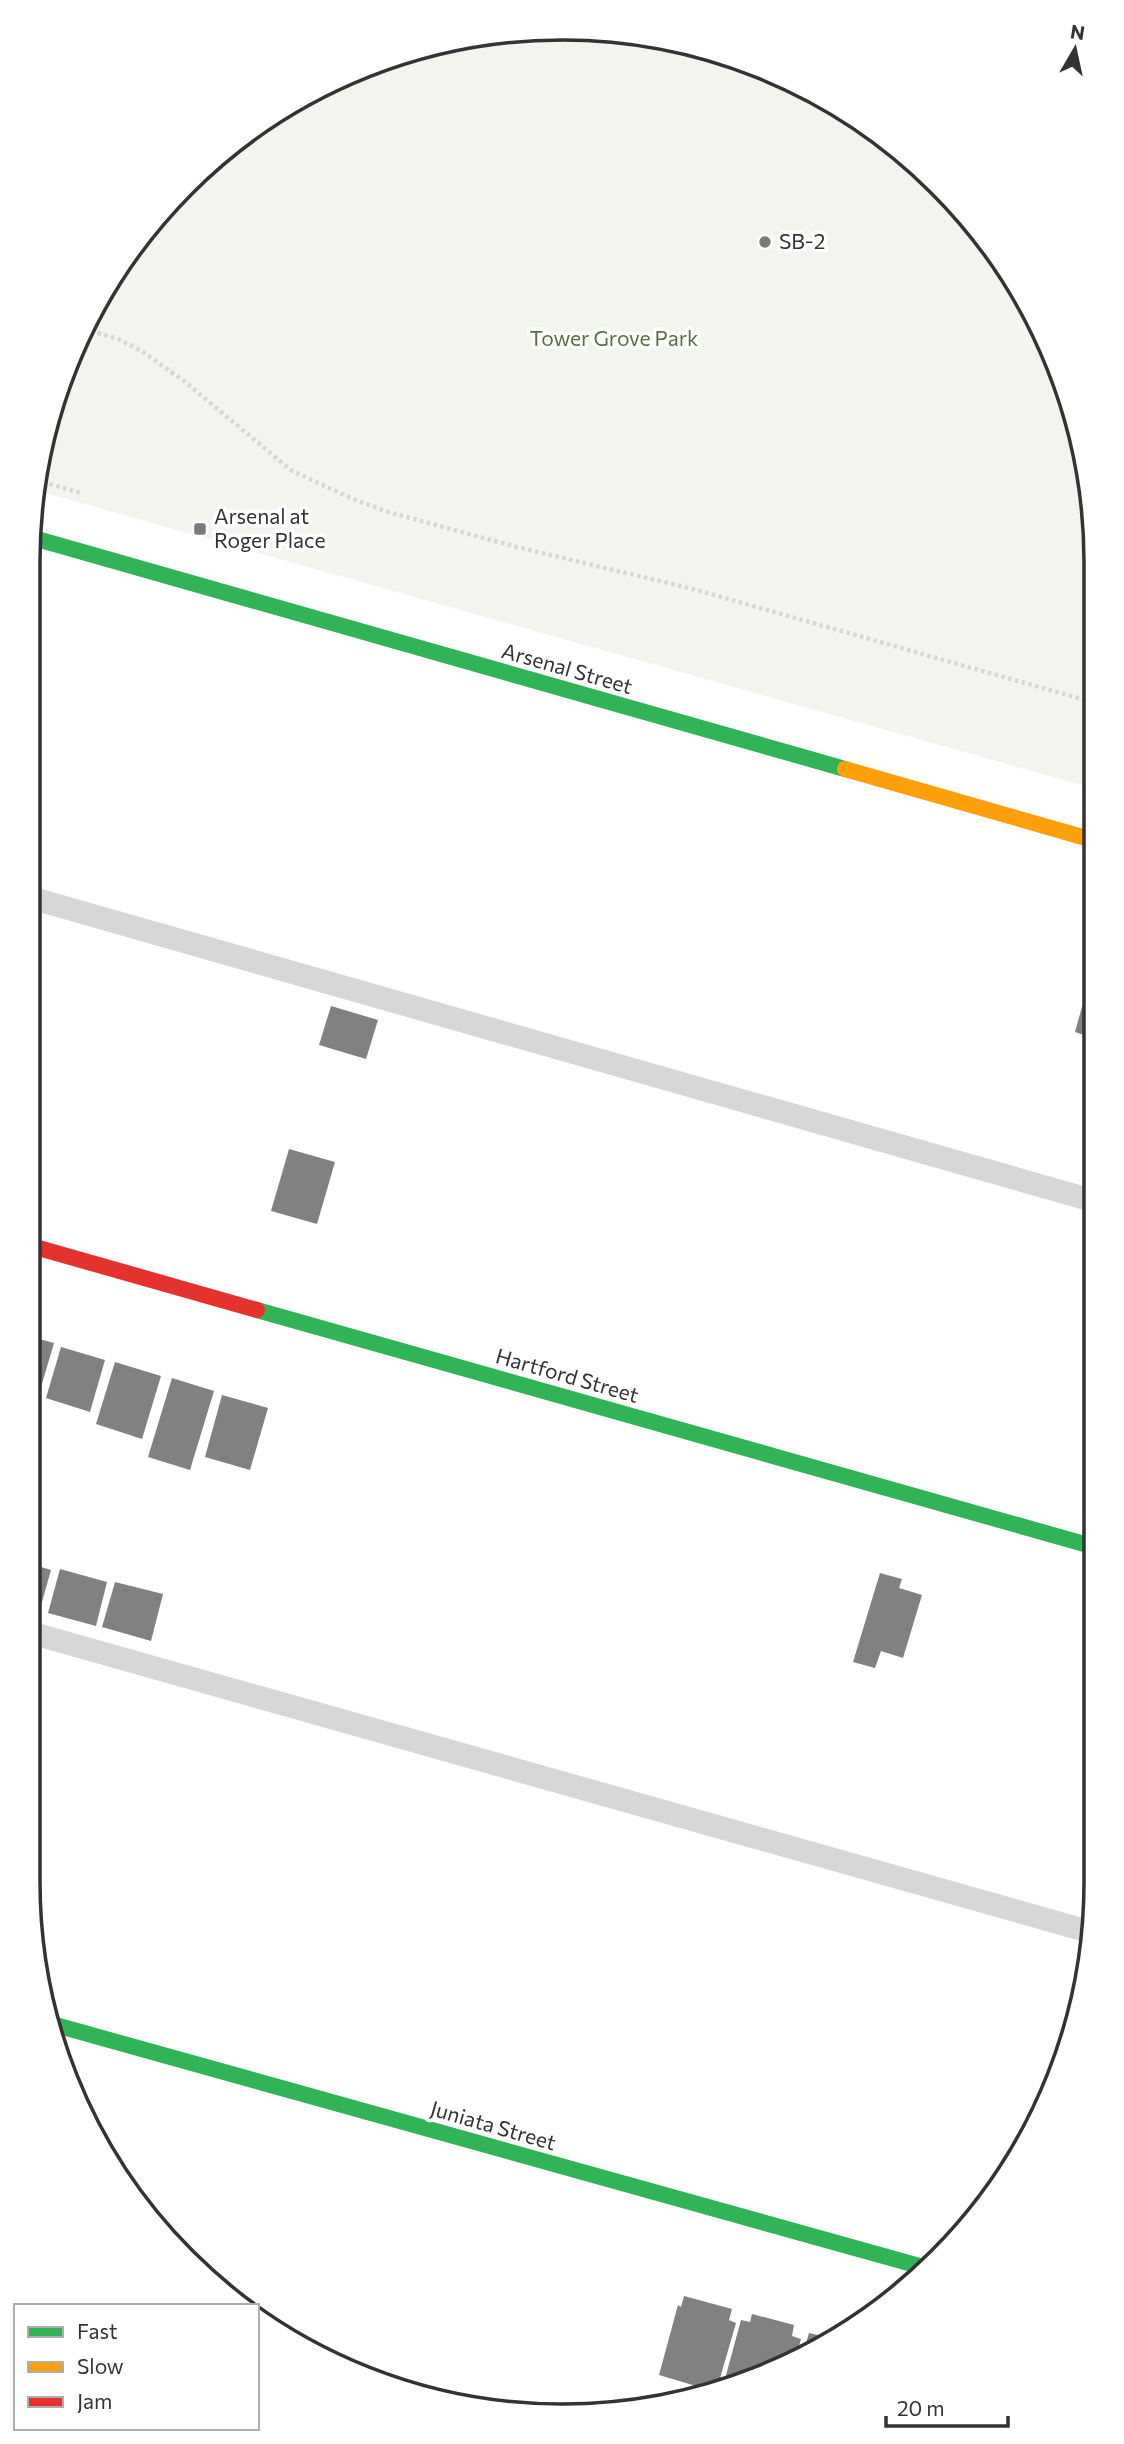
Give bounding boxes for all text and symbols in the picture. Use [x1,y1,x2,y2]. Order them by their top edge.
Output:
north arrow [1040,14,1110,84]
text: N [1069,19,1087,44]
place label: SB-2 [779,228,825,253]
marker: SB-2 [757,234,773,250]
park label: Tower Grove Park [530,325,698,350]
place label: Arsenal at Roger Place [214,503,326,552]
marker: Arsenal at Roger Place [192,521,208,537]
street label: Arsenal Street [499,637,636,698]
street label: Hartford Street [493,1342,642,1407]
street label: Juniata Street [428,2095,559,2154]
legend [14,2304,259,2430]
text: Fast [77,2318,118,2343]
text: Slow [77,2353,124,2378]
scale bar [886,2384,1009,2428]
text: Jam [77,2388,112,2413]
text: 20 m [897,2395,945,2420]

